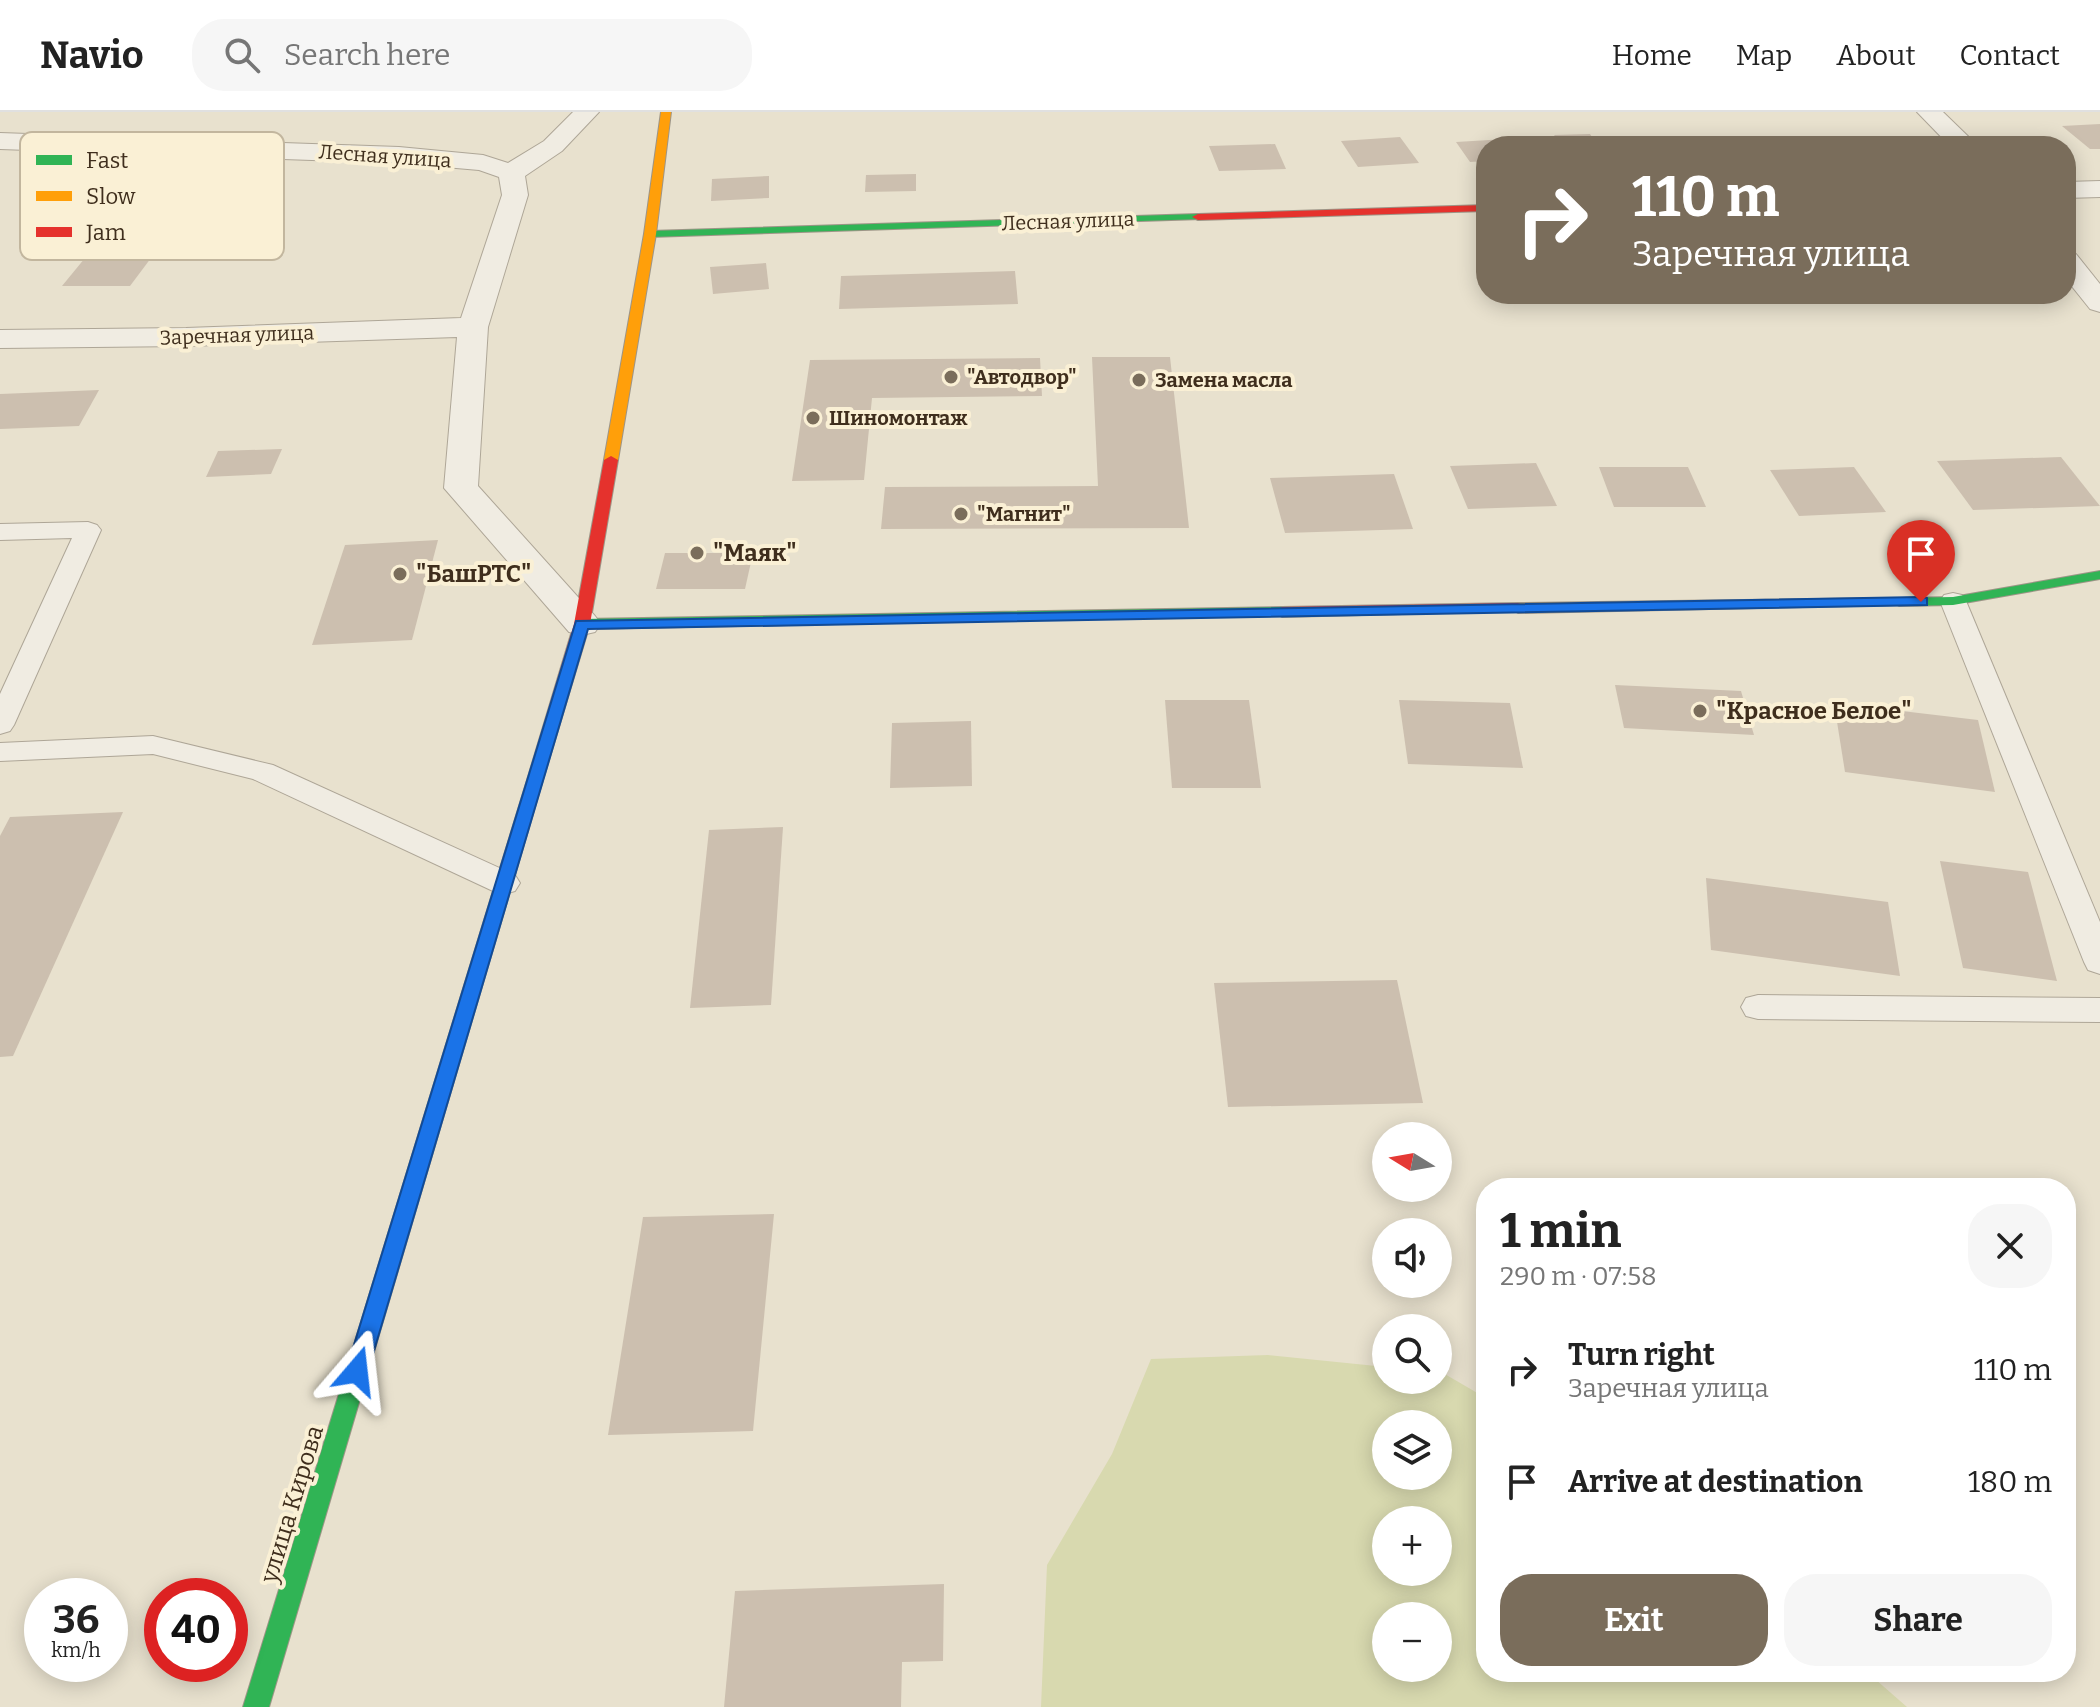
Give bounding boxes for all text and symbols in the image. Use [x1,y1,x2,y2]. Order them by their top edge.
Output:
search box [192,19,752,91]
text: Navio [40,32,144,78]
icon: search [220,33,264,77]
text: Search here [284,37,450,73]
text: Home [1612,39,1692,72]
text: Map [1736,39,1792,72]
text: About [1836,39,1916,72]
text: Contact [1960,39,2060,72]
legend [20,132,284,260]
street label: Лесная улица [318,139,452,173]
text: Fast [86,147,128,174]
text: 110 m [1632,164,1779,231]
icon: right [1500,168,1604,272]
text: Slow [86,183,136,210]
street label: Лесная улица [1001,207,1135,235]
text: Jam [85,219,126,246]
text: Заречная улица [1632,232,1910,276]
street label: Заречная улица [159,320,315,350]
place label: "Автодвор" [967,365,1077,389]
marker: "Автодвор" [942,368,960,386]
place label: Замена масла [1155,368,1292,392]
marker: Замена масла [1130,371,1148,389]
place label: Шиномонтаж [829,406,968,430]
marker: Шиномонтаж [804,409,822,427]
place label: "Магнит" [977,502,1071,526]
marker: "Магнит" [952,505,970,523]
pin [1887,520,1955,602]
icon: arrive [1899,532,1943,576]
place label: "Маяк" [713,539,797,567]
marker: "Маяк" [688,544,706,562]
place label: "БашРТС" [416,560,532,588]
marker: "БашРТС" [391,565,409,583]
place label: "Красное Белое" [1716,697,1912,725]
marker: "Красное Белое" [1691,702,1709,720]
north arrow [1372,1122,1452,1202]
map controls [1372,1122,1452,1682]
text: 1 min [1500,1202,1621,1260]
button: close [1968,1204,2052,1288]
button: sound [1372,1218,1452,1298]
text: 290 m · 07:58 [1500,1261,1657,1292]
button: search [1372,1314,1452,1394]
position arrow [315,1329,399,1413]
text: Turn right [1568,1337,1715,1373]
icon: right [1500,1348,1544,1392]
text: 110 m [1974,1352,2052,1388]
text: Заречная улица [1568,1373,1769,1404]
button: layers [1372,1410,1452,1490]
street label: улица Кирова [255,1422,329,1587]
icon: arrive [1500,1460,1544,1504]
text: Arrive at destination [1568,1464,1863,1500]
text: 180 m [1968,1464,2052,1500]
button: + [1372,1506,1452,1586]
button: Exit [1500,1574,1768,1666]
button: Share [1784,1574,2052,1666]
speed limit sign: 40 [144,1578,248,1682]
text: 36 [53,1596,99,1644]
button: − [1372,1602,1452,1682]
text: km/h [51,1638,101,1662]

